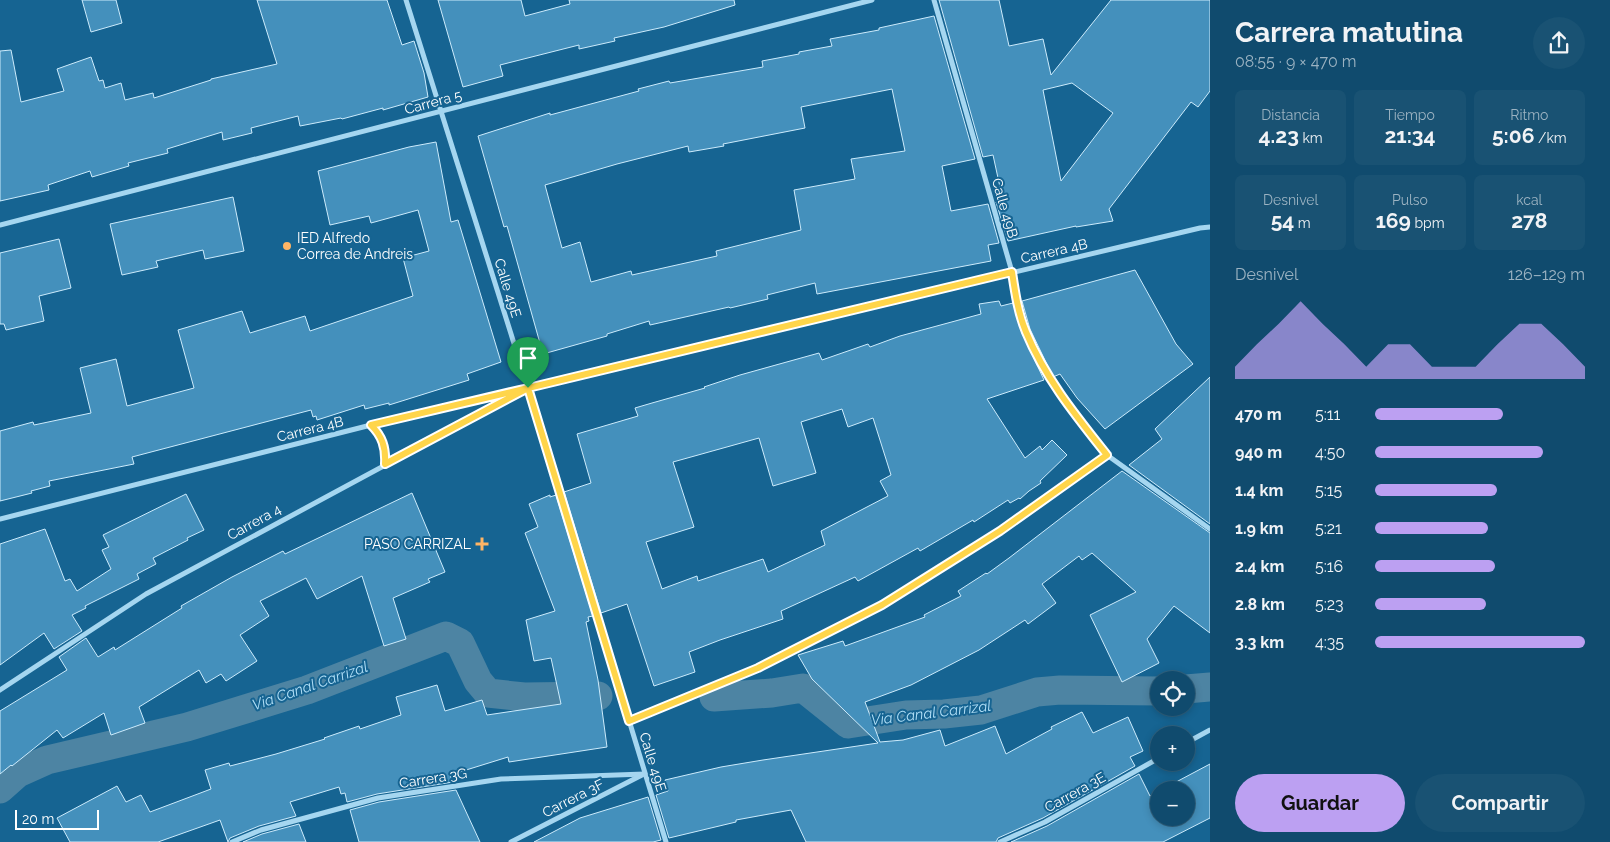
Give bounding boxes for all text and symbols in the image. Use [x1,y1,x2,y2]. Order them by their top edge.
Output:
text: Carrera matutina [1235,16,1463,49]
button: share [1533,17,1585,69]
text: 08:55 · 9 × 470 m [1235,52,1357,71]
street label: Carrera 5 [403,87,464,117]
text: Distancia [1261,107,1320,123]
text: Tiempo [1385,107,1435,123]
text: Ritmo [1510,107,1548,123]
text: 4.23 [1259,123,1299,148]
text: 21:34 [1384,123,1436,148]
text: 5:06 [1492,123,1534,148]
text: km [1299,130,1323,146]
text: /km [1534,130,1567,146]
street label: Calle 49B [989,176,1021,240]
text: Desnivel [1263,192,1318,208]
text: Pulso [1392,192,1428,208]
text: kcal [1516,192,1542,208]
text: 54 [1271,208,1294,233]
text: 169 [1375,208,1411,233]
text: 278 [1511,208,1547,233]
text: m [1294,215,1311,231]
text: bpm [1411,215,1445,231]
place label: IED Alfredo Correa de Andreis [297,230,413,262]
street label: Carrera 4B [1019,236,1089,266]
marker: IED Alfredo Correa de Andreis [281,240,293,252]
street label: Calle 49E [491,256,525,320]
text: Desnivel [1235,265,1298,284]
text: 126–129 m [1508,265,1585,284]
pin [507,337,549,388]
icon: arrive [514,344,542,372]
text: 470 m [1235,405,1282,424]
text: 5:11 [1315,405,1340,424]
street label: Carrera 4B [275,413,345,445]
text: 940 m [1235,443,1282,462]
text: 4:50 [1315,443,1345,462]
text: 1.4 km [1235,481,1283,500]
text: 5:15 [1315,481,1342,500]
street label: Carrera 4 [224,501,284,543]
text: 1.9 km [1235,519,1284,538]
text: 5:21 [1315,519,1342,538]
place label: PASO CARRIZAL [364,536,471,552]
marker: PASO CARRIZAL [475,537,489,551]
text: 2.4 km [1235,557,1284,576]
text: 5:16 [1315,557,1343,576]
text: 2.8 km [1235,595,1285,614]
text: 5:23 [1315,595,1344,614]
text: 3.3 km [1235,633,1284,652]
text: 4:35 [1315,633,1344,652]
water label: Via Canal Carrizal [250,658,370,714]
map controls [1150,671,1195,826]
button: locate [1150,671,1195,716]
water label: Via Canal Carrizal [870,697,992,729]
button: + [1150,726,1195,771]
street label: Calle 49E [636,730,670,794]
street label: Carrera 3G [398,765,468,791]
street label: Carrera 3E [1042,769,1108,815]
button: Guardar [1235,774,1405,832]
button: Compartir [1415,774,1585,832]
street label: Carrera 3F [540,776,606,820]
button: − [1150,781,1195,826]
scale bar [15,807,99,830]
text: 20 m [22,811,54,827]

